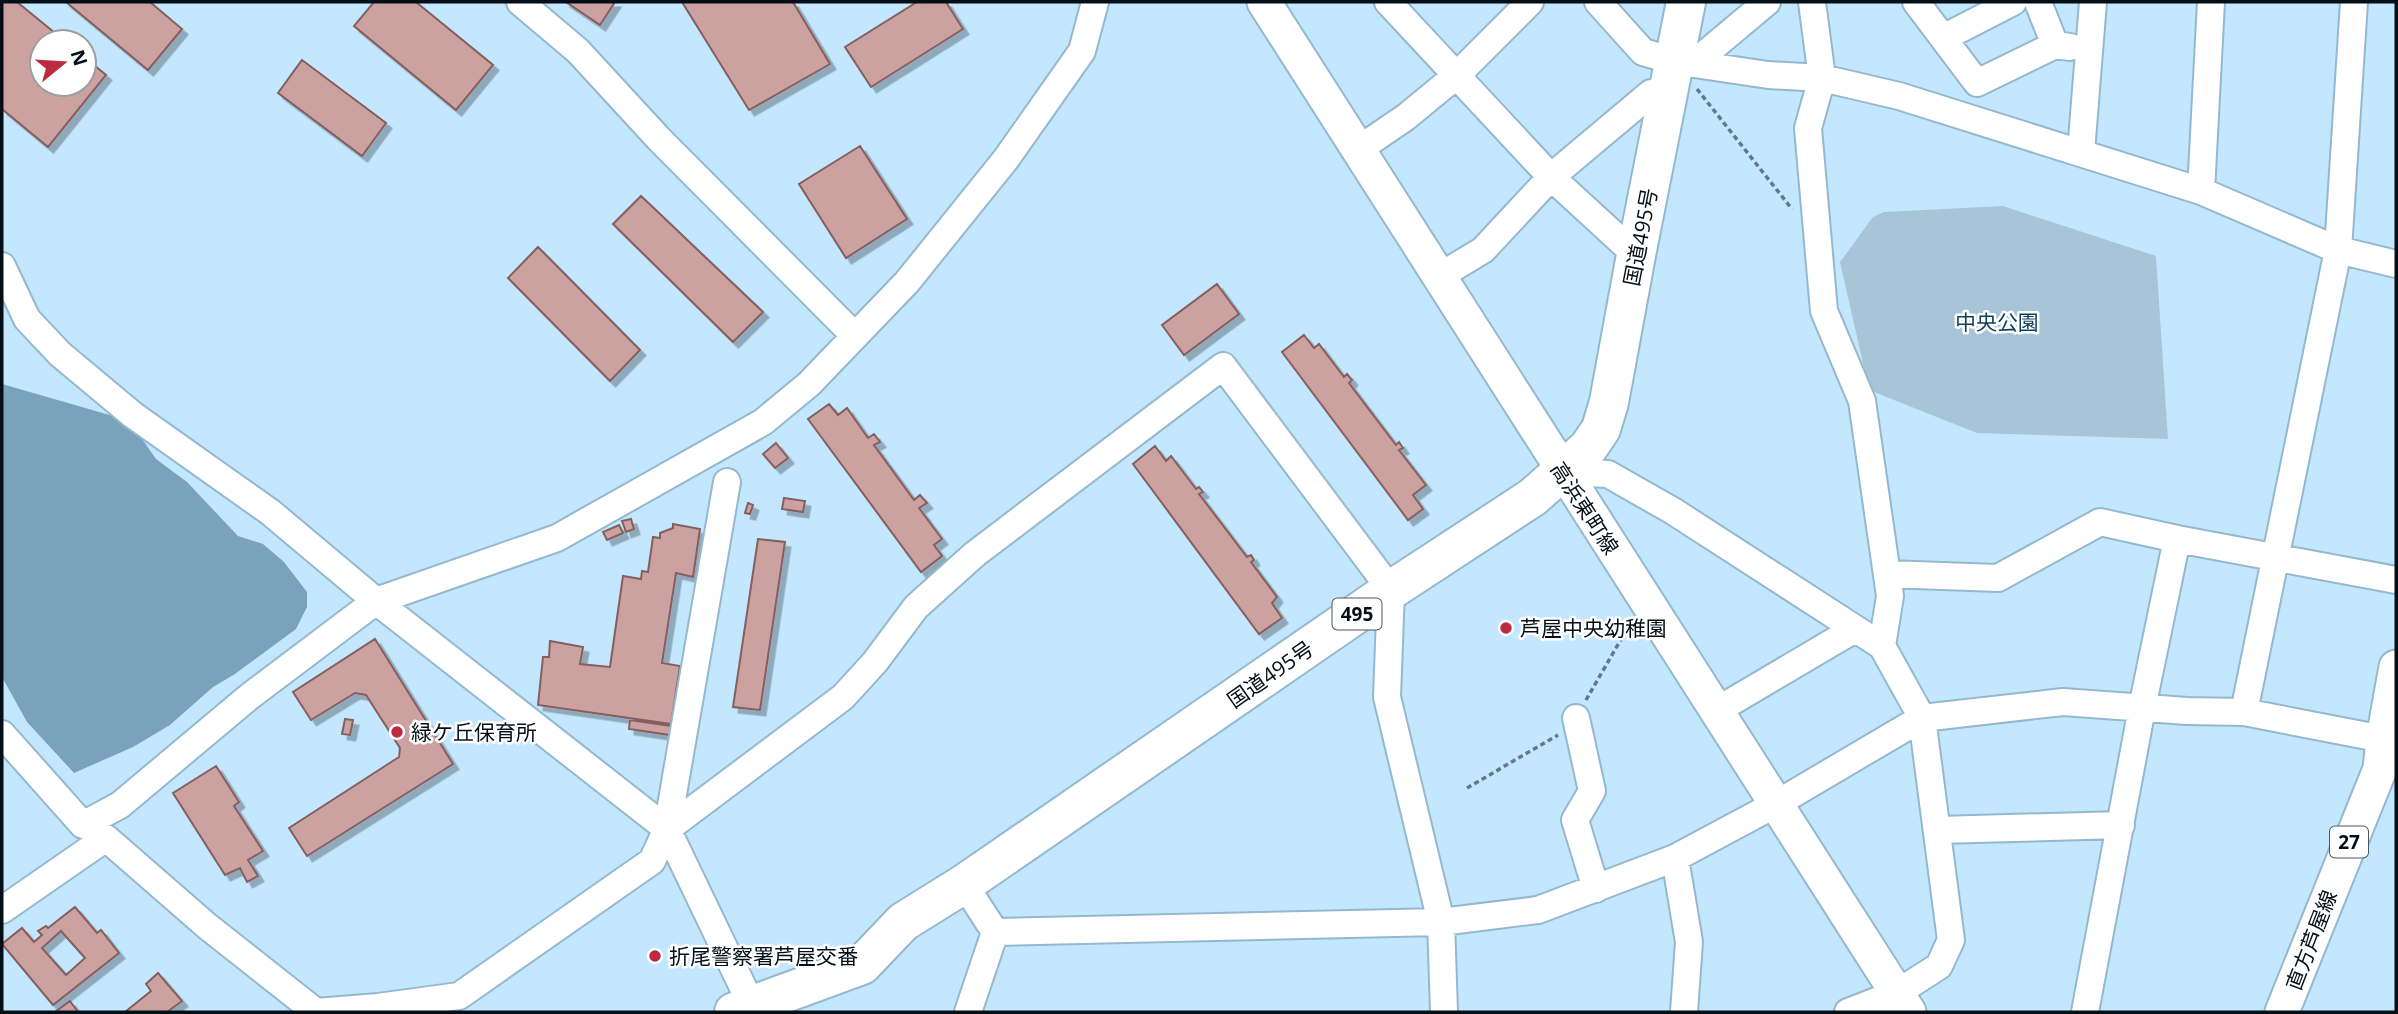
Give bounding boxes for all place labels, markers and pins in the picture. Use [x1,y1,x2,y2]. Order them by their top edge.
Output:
place label: 芦屋中央幼稚園 [1520,614,1667,642]
marker: 芦屋中央幼稚園 [1498,620,1514,636]
place label: 緑ケ丘保育所 [411,718,537,746]
marker: 緑ケ丘保育所 [389,724,405,740]
place label: 折尾警察署芦屋交番 [669,942,858,970]
marker: 折尾警察署芦屋交番 [647,948,663,964]

